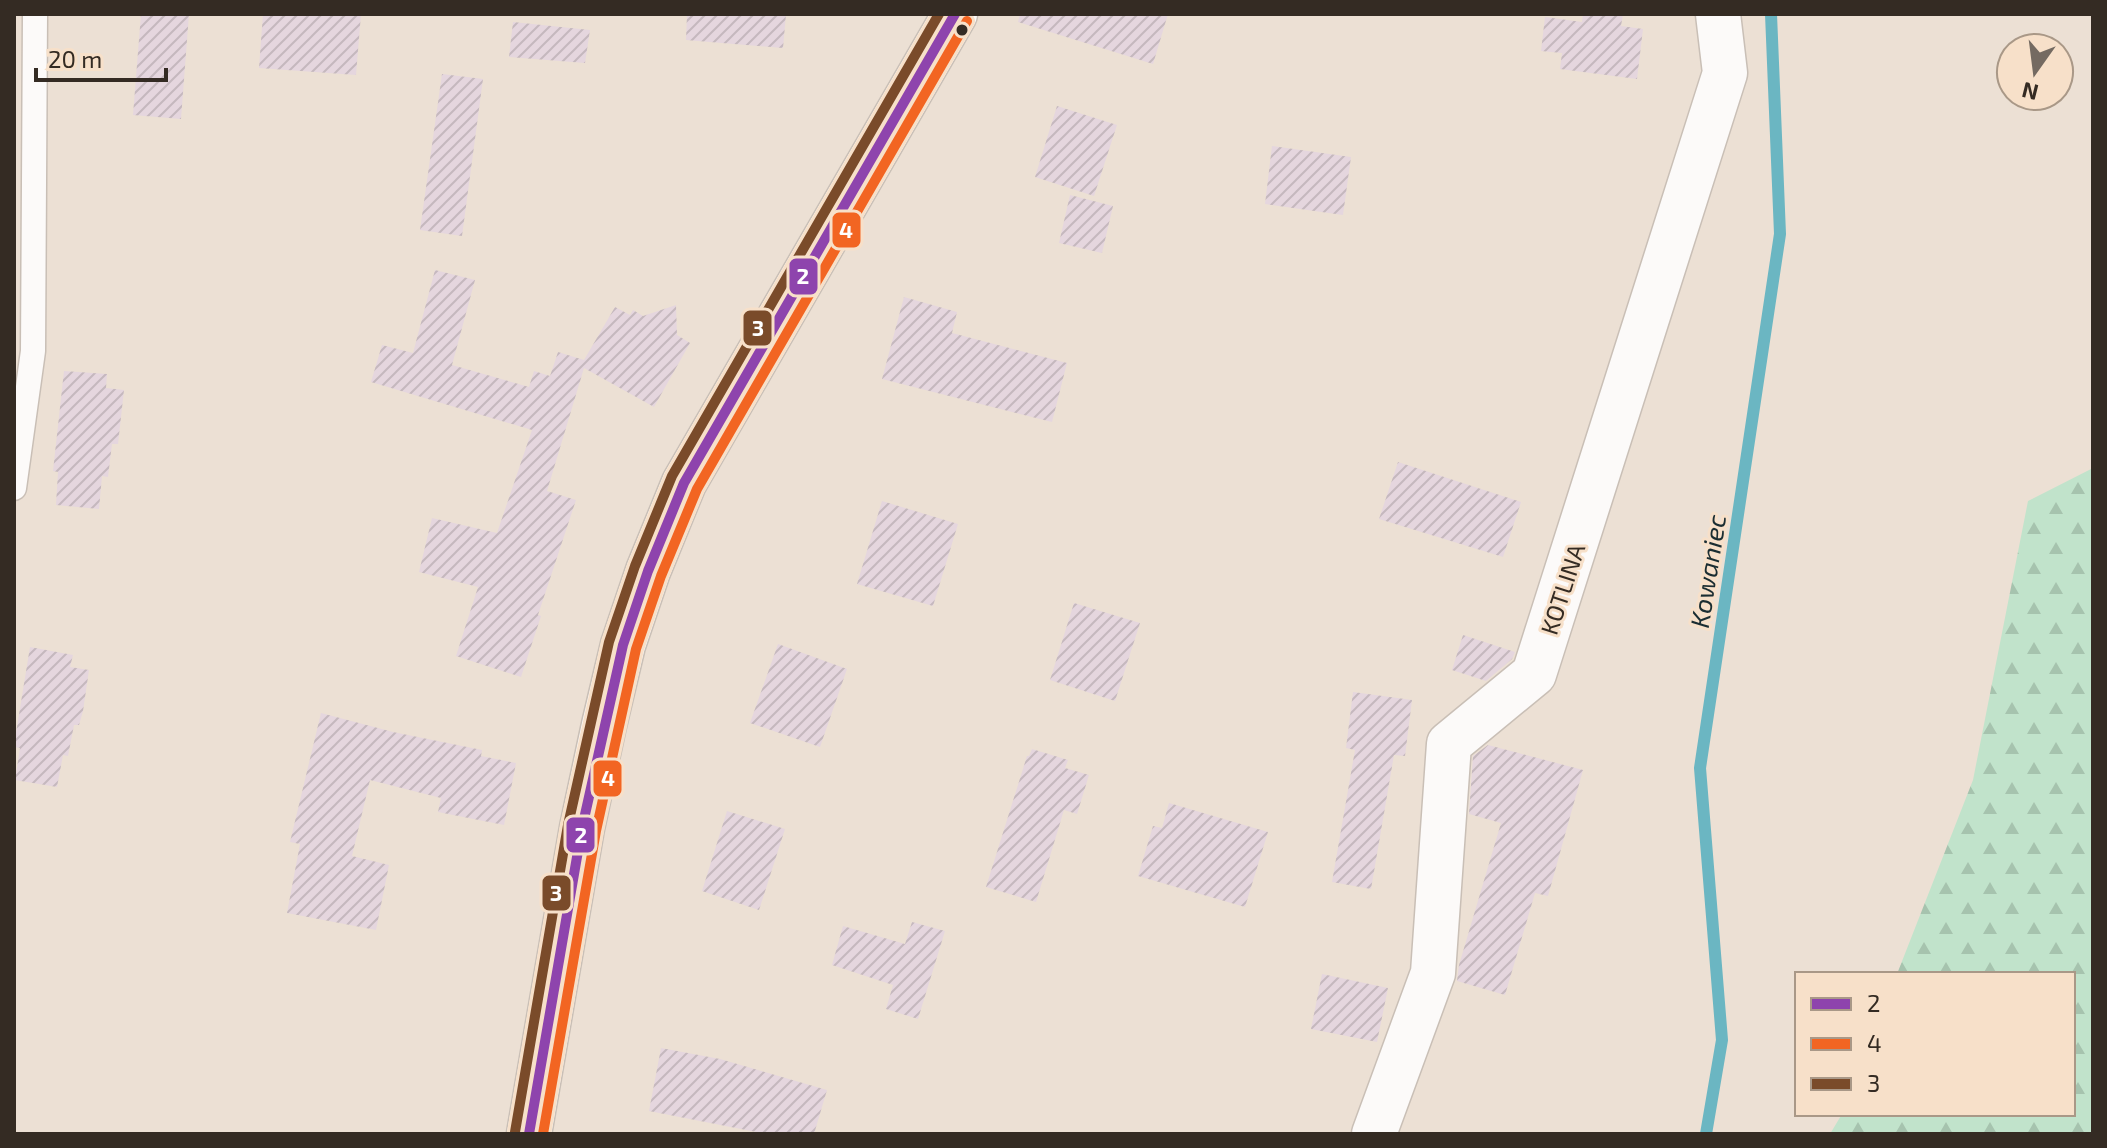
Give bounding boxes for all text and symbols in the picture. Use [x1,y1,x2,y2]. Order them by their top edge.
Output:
unlabelled marker [954,22,970,38]
scale bar [36,32,166,82]
north arrow [1995,32,2075,112]
text: 20 m [48,44,102,73]
text: N [2019,78,2041,107]
line badge: 4 [831,211,862,249]
text: 4 [839,216,853,242]
line badge: 2 [788,257,819,296]
text: 2 [797,262,809,288]
line badge: 3 [742,309,773,347]
text: 3 [752,314,764,340]
water label: Kowaniec [1683,512,1731,630]
street label: KOTLINA [1534,540,1590,638]
line badge: 4 [592,759,623,798]
text: 4 [601,764,615,790]
line badge: 2 [565,816,596,854]
text: 2 [575,821,587,847]
line badge: 3 [541,874,572,912]
text: 3 [550,879,562,905]
legend [1795,972,2075,1116]
text: 2 [1867,988,1881,1017]
text: 4 [1867,1028,1882,1057]
text: 3 [1867,1068,1880,1097]

